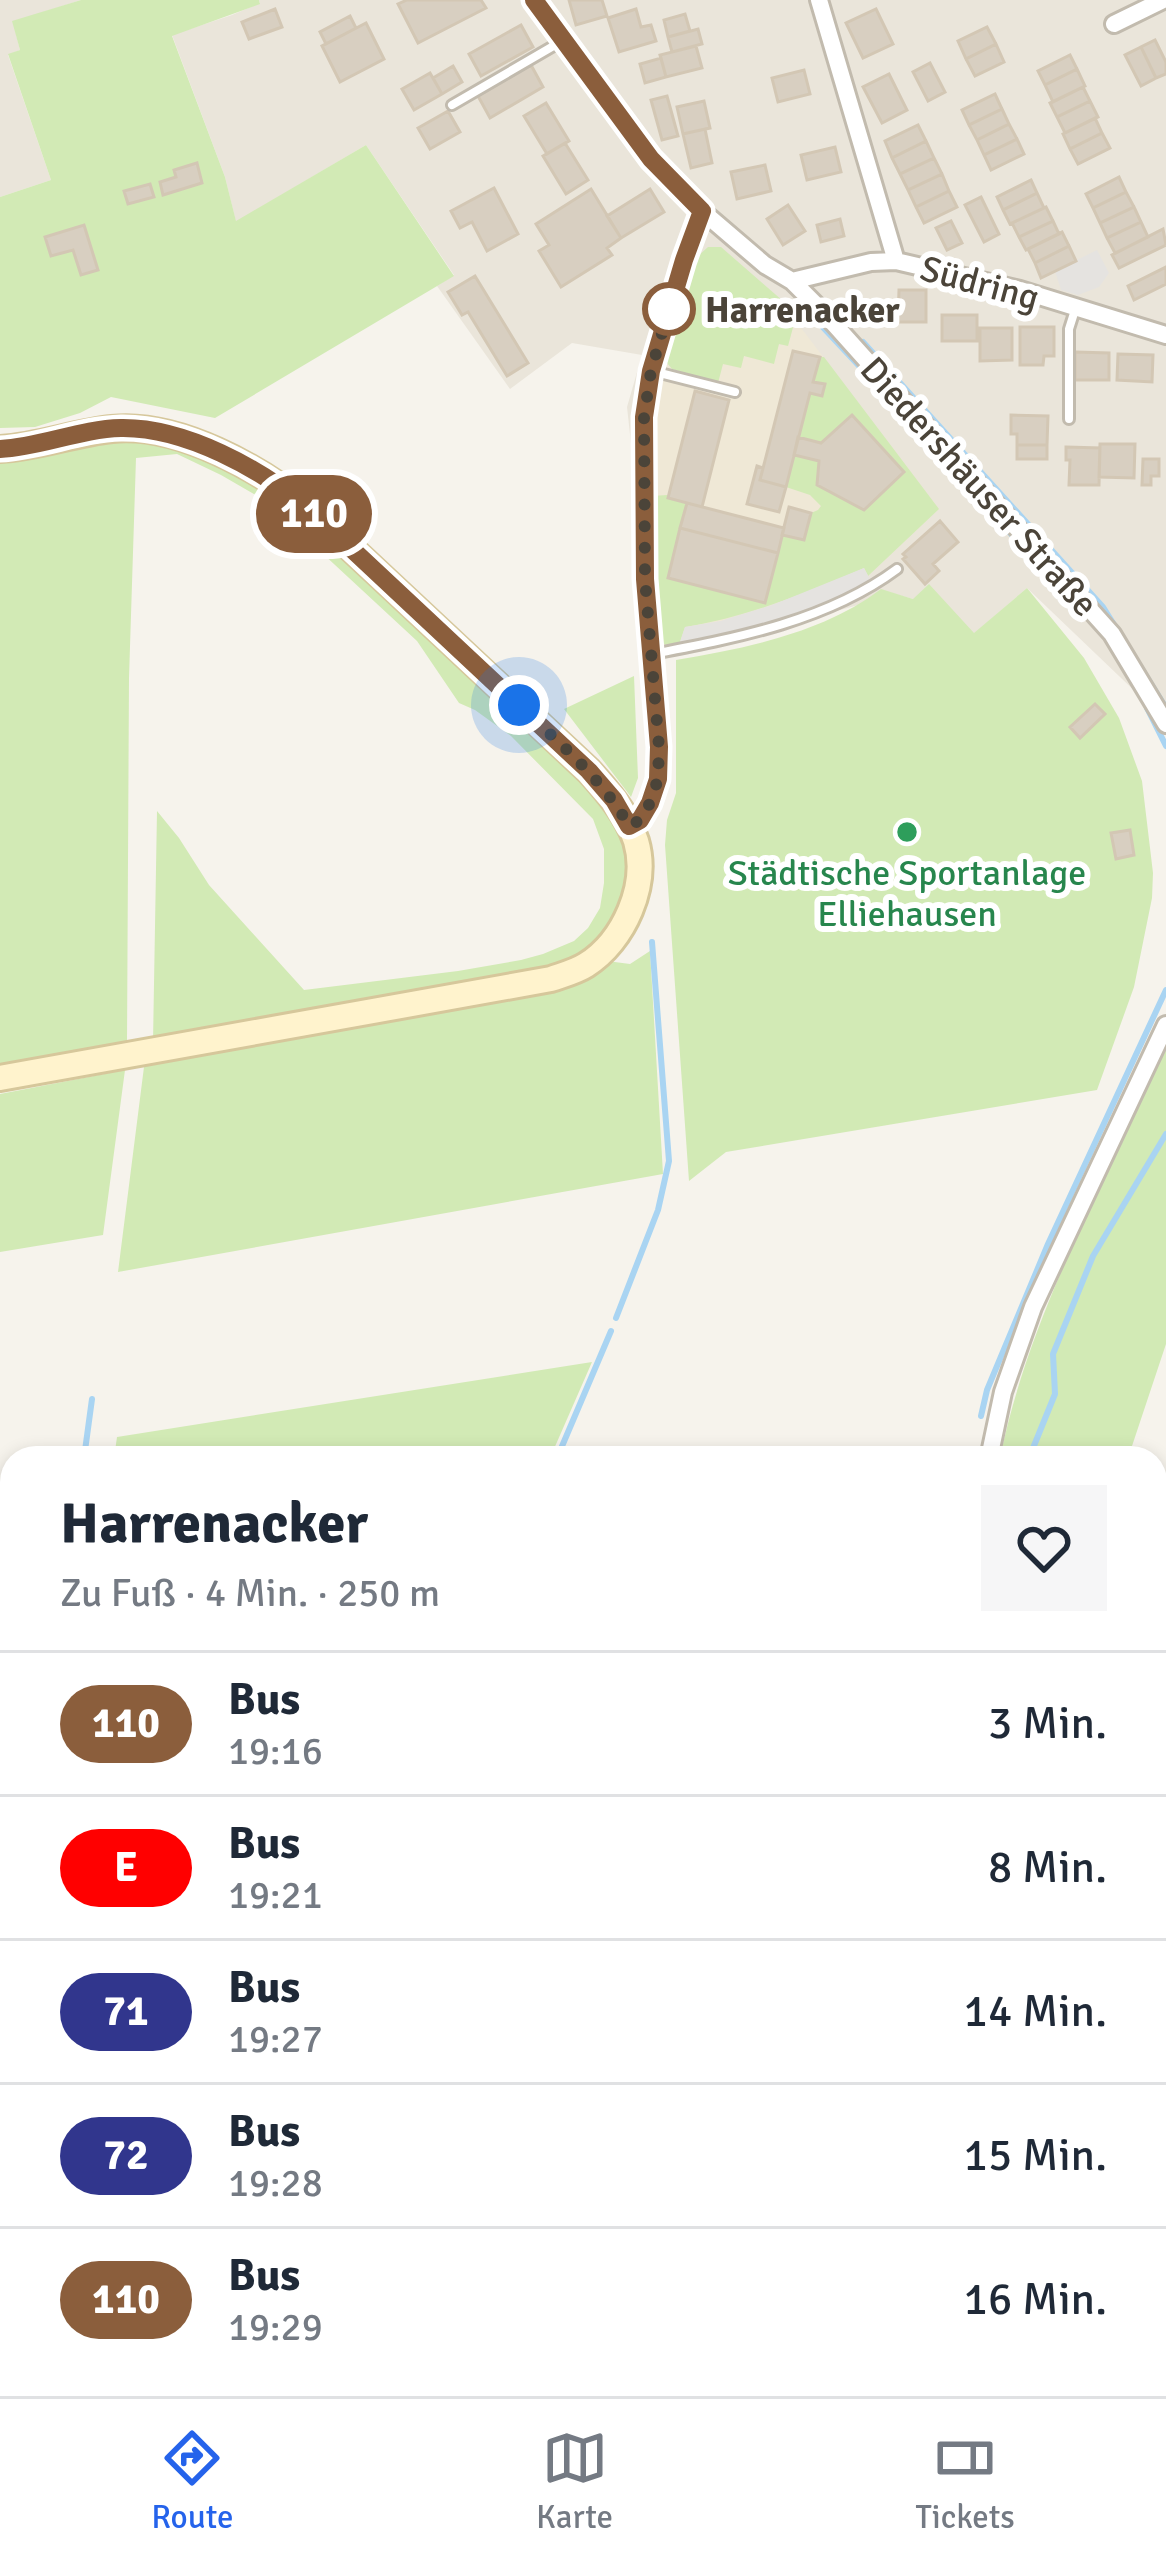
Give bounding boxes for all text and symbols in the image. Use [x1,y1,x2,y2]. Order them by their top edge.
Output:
street label: Südring [915,246,1044,321]
marker: Harrenacker [644,284,694,334]
place label: Harrenacker [705,288,900,333]
street label: Diedershäuser Straße [850,348,1107,626]
line badge: 110 [245,475,383,553]
text: 110 [280,488,348,539]
your location [489,675,549,735]
marker: Städtische Sportanlage Elliehausen [894,819,920,845]
place label: Städtische Sportanlage Elliehausen [728,851,1086,937]
button: heart [981,1485,1107,1611]
text: Harrenacker [60,1488,368,1559]
text: Zu Fuß · 4 Min. · 250 m [60,1569,440,1617]
text: Bus [228,1672,300,1727]
text: 3 Min. [988,1696,1107,1751]
text: 110 [92,1698,160,1749]
text: 19:16 [228,1727,323,1775]
text: Bus [228,1816,300,1871]
text: 8 Min. [988,1840,1107,1895]
text: E [114,1842,138,1893]
text: 19:21 [228,1871,323,1919]
text: Bus [228,1960,300,2015]
text: 14 Min. [964,1984,1107,2039]
text: 71 [103,1986,149,2037]
text: 19:27 [228,2015,323,2063]
text: Bus [228,2104,300,2159]
text: 15 Min. [964,2128,1107,2183]
text: 72 [103,2130,149,2181]
text: 19:28 [228,2159,323,2207]
text: Bus [228,2248,300,2303]
text: 16 Min. [964,2272,1107,2327]
text: 110 [92,2274,160,2325]
text: 19:29 [228,2303,323,2351]
tab: Route [151,2425,234,2538]
tab: Karte [536,2425,613,2538]
tab: Tickets [916,2425,1015,2538]

